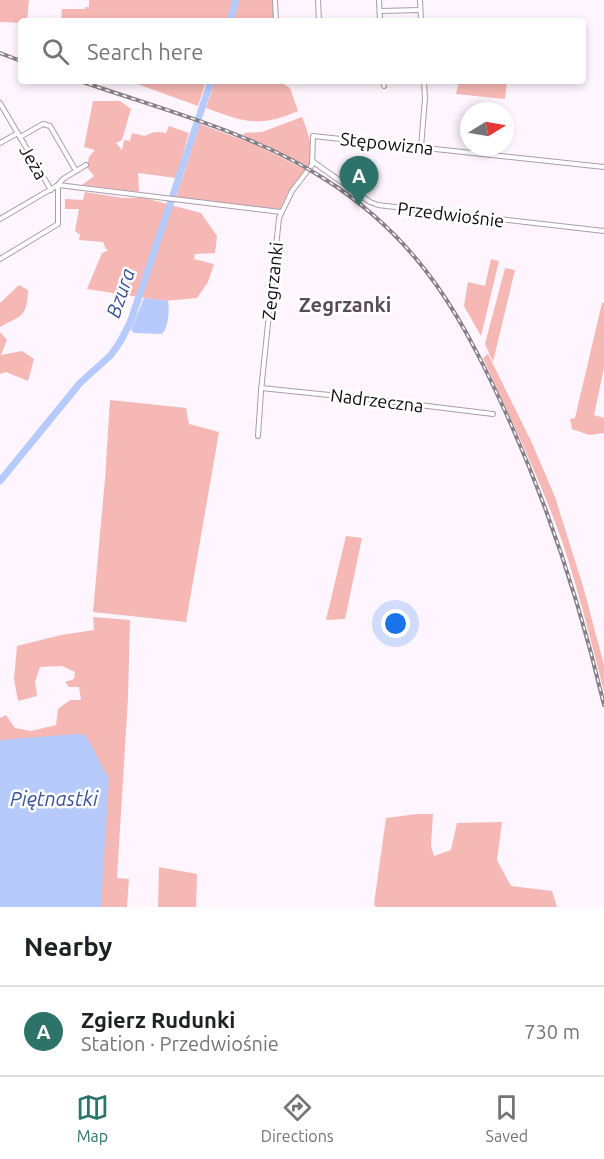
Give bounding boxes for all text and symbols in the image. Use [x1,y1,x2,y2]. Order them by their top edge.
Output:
search box [18,18,586,84]
icon: search [39,35,72,68]
text: Search here [87,39,203,64]
north arrow [460,102,514,156]
street label: Stępowizna [339,128,435,158]
street label: Jeża [16,141,52,183]
pin: A [340,156,378,206]
street label: Przedwiośnie [396,198,506,230]
street label: Zegrzanki [258,241,286,321]
water label: Bzura [101,265,139,321]
district label: Zegrzanki [299,293,391,316]
street label: Nadrzeczna [329,384,425,416]
your location [381,609,410,638]
water label: Piętnastki [10,787,99,810]
text: Nearby [24,932,112,961]
text: Zgierz Rudunki [81,1007,235,1032]
text: A [36,1020,51,1043]
text: 730 m [524,1020,580,1043]
text: Station · Przedwiośnie [81,1032,279,1055]
tab: Map [76,1091,109,1145]
tab: Directions [261,1091,334,1145]
tab: Saved [486,1091,528,1145]

